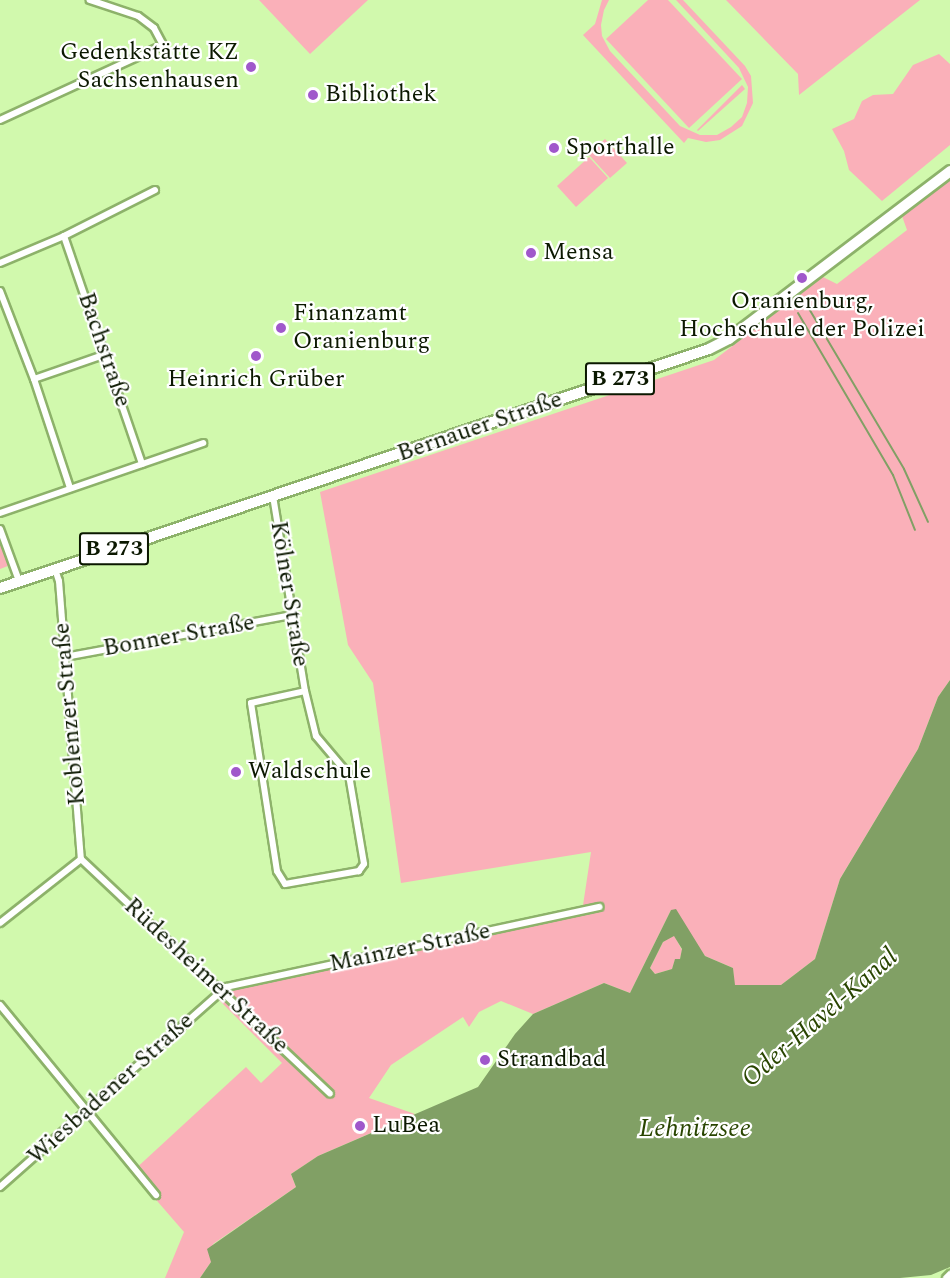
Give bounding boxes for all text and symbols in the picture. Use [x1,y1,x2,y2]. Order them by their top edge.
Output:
place label: Gedenkstätte KZ Sachsenhausen [60,39,239,95]
marker: Gedenkstätte KZ Sachsenhausen [244,60,258,74]
place label: Bibliothek [325,81,437,109]
marker: Bibliothek [306,88,320,102]
place label: Sporthalle [566,134,675,162]
marker: Sporthalle [547,141,561,155]
place label: Mensa [543,239,614,267]
marker: Mensa [524,246,538,260]
marker: Oranienburg, Hochschule der Polizei [795,271,809,285]
place label: Oranienburg, Hochschule der Polizei [679,288,925,344]
street label: Bachstraße [71,289,137,411]
place label: Finanzamt Oranienburg [293,300,430,356]
marker: Finanzamt Oranienburg [274,321,288,335]
marker: Heinrich Grüber [249,349,263,363]
road number: B 273 [584,360,656,398]
place label: Heinrich Grüber [167,366,345,394]
street label: Bernauer Straße [394,385,566,469]
street label: Kölner Straße [263,519,315,669]
road number: B 273 [78,530,150,568]
street label: Bonner Straße [101,609,257,663]
street label: Koblenzer Straße [48,621,92,807]
place label: Waldschule [248,758,371,786]
marker: Waldschule [229,765,243,779]
street label: Rüdesheimer Straße [118,892,294,1060]
street label: Mainzer Straße [327,917,493,979]
water label: Oder-Havel-Kanal [736,942,904,1094]
street label: Wiesbadener Straße [22,1007,200,1171]
place label: Strandbad [497,1046,606,1074]
marker: Strandbad [478,1053,492,1067]
place label: LuBea [372,1112,440,1140]
water label: Lehnitzsee [639,1113,751,1145]
marker: LuBea [353,1119,367,1133]

